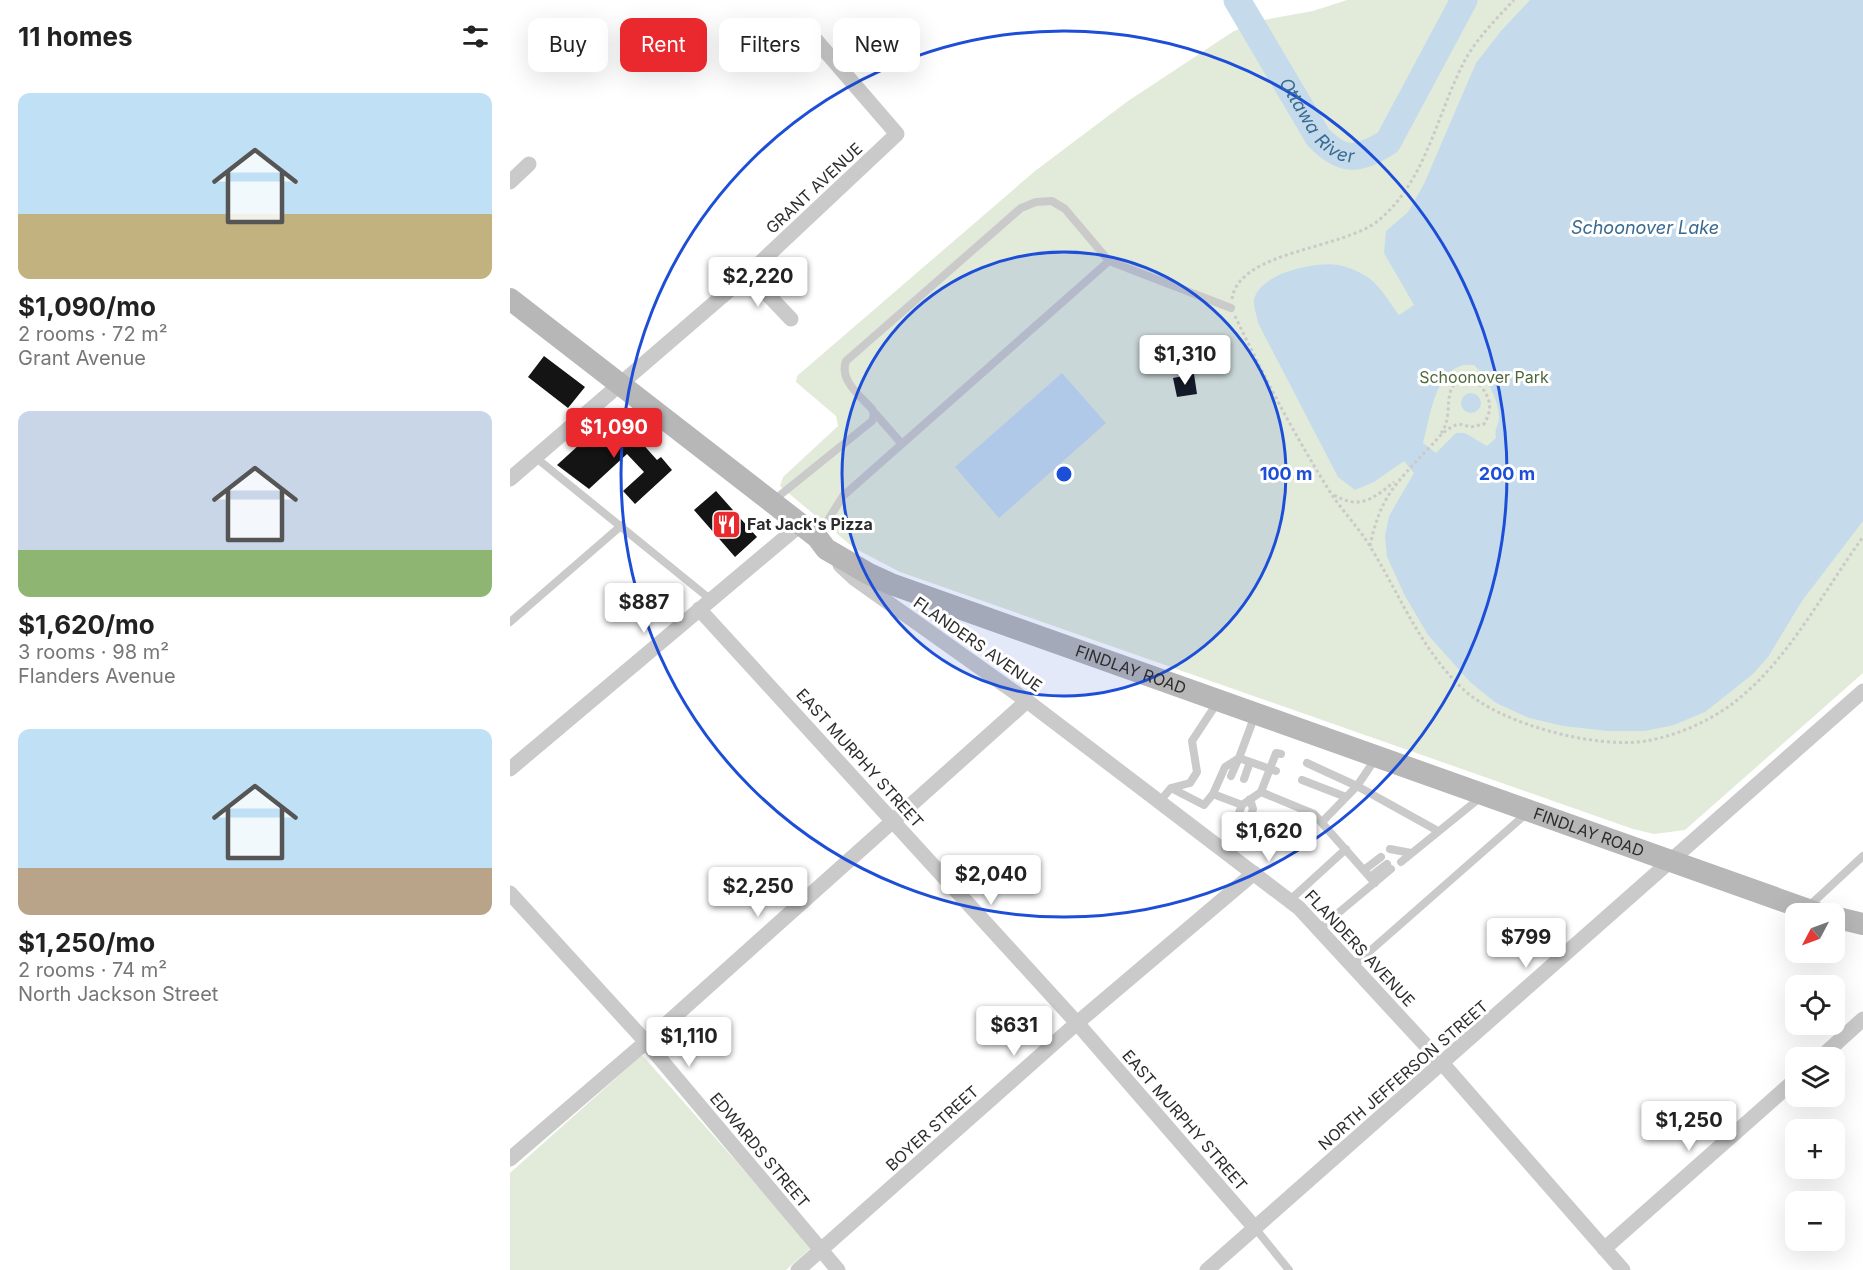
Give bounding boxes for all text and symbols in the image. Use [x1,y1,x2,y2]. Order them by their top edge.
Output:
chip: Buy [528,18,608,72]
chip: Rent [620,18,707,72]
chip: Filters [719,18,821,72]
chip: New [833,18,920,72]
icon: filters [459,20,492,53]
text: 11 homes [18,21,133,52]
water label: Ottawa River [1275,74,1356,167]
icon: home [201,132,309,240]
street label: GRANT AVENUE [762,138,866,238]
water label: Schoonover Lake [1571,217,1719,238]
pin: $2,220 [709,257,807,308]
text: $2,220 [722,264,794,288]
text: $1,090/mo [18,291,156,322]
text: 2 rooms · 72 m² [18,322,168,346]
pin: $1,310 [1136,335,1234,386]
text: $1,310 [1154,342,1216,366]
text: Grant Avenue [18,346,146,370]
park label: Schoonover Park [1419,367,1549,387]
pin: $1,090 [565,408,663,459]
text: $1,090 [580,415,648,439]
icon: home [201,450,309,558]
text: 100 m [1260,463,1312,484]
text: 200 m [1479,463,1535,484]
centre of rings [1054,464,1074,484]
restaurant icon: Fat Jack's Pizza [710,508,742,540]
place label: Fat Jack's Pizza [747,514,873,534]
pin: $887 [608,583,680,634]
text: $887 [619,590,669,614]
street label: FLANDERS AVENUE [910,592,1046,696]
text: $1,620/mo [18,609,155,640]
text: 3 rooms · 98 m² [18,640,169,664]
street label: FINDLAY ROAD [1073,640,1189,698]
text: Flanders Avenue [18,664,176,688]
street label: EAST MURPHY STREET [792,684,928,832]
icon: home [201,768,309,876]
street label: FINDLAY ROAD [1531,803,1647,861]
pin: $1,620 [1220,812,1318,863]
text: $1,620 [1236,819,1302,843]
pin: $2,040 [942,855,1040,906]
text: $2,040 [955,862,1027,886]
pin: $2,250 [709,867,807,918]
text: $2,250 [722,874,794,898]
street label: FLANDERS AVENUE [1301,886,1419,1010]
north arrow [1785,903,1845,963]
map controls [1785,903,1845,1251]
pin: $799 [1490,918,1562,969]
text: $799 [1501,925,1551,949]
text: $1,250/mo [18,927,155,958]
text: 2 rooms · 74 m² [18,958,167,982]
button: locate [1785,975,1845,1035]
text: North Jackson Street [18,982,218,1006]
street label: NORTH JEFFERSON STREET [1314,996,1492,1154]
pin: $631 [978,1006,1050,1057]
text: $631 [990,1013,1038,1037]
pin: $1,110 [640,1017,738,1068]
text: $1,110 [660,1024,718,1048]
street label: EAST MURPHY STREET [1118,1045,1252,1195]
button: layers [1785,1047,1845,1107]
street label: BOYER STREET [882,1081,982,1175]
street label: EDWARDS STREET [706,1088,814,1212]
pin: $1,250 [1640,1101,1738,1152]
text: $1,250 [1655,1108,1723,1132]
button: + [1785,1119,1845,1179]
button: − [1785,1191,1845,1251]

